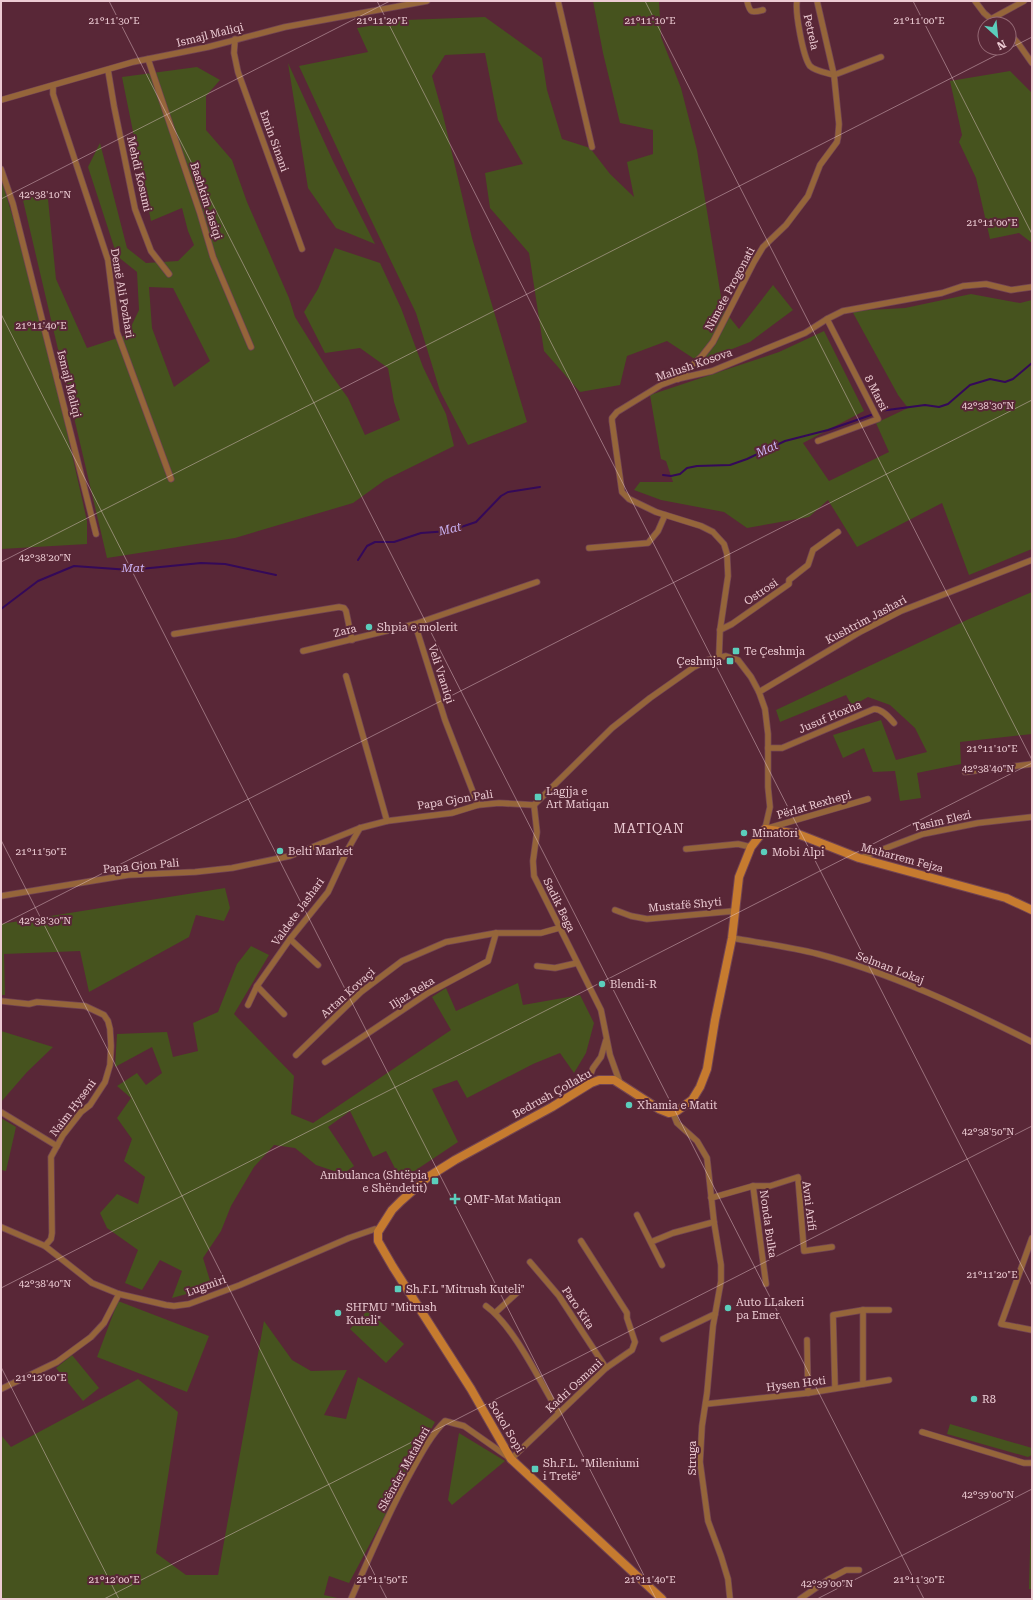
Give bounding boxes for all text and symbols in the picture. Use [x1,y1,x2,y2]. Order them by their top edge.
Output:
street label: Petrela [801,13,821,51]
text: 21°11'30"E [88,15,140,26]
text: 21°11'20"E [356,15,408,26]
text: 21°11'10"E [624,15,676,26]
text: 21°11'00"E [893,15,945,26]
north arrow [977,16,1017,56]
street label: Ismajl Maliqi [175,20,245,50]
text: N [994,37,1008,52]
street label: Emin Sinani [257,108,291,174]
street label: Mehdi Kosumi [124,135,154,213]
street label: Bashkim Jasiqi [187,161,225,241]
text: 42°38'10"N [19,189,71,200]
text: 21°11'00"E [966,217,1018,228]
street label: Nimete Progonati [703,245,758,333]
street label: Demë Ali Pozhari [108,247,136,339]
text: 21°11'40"E [15,320,67,331]
street label: Malush Kosova [654,346,734,384]
street label: Ismajl Maliqi [54,349,84,419]
street label: 8 Marsi [861,373,891,414]
text: 42°38'30"N [962,400,1014,411]
water label: Mat [753,438,781,460]
water label: Mat [436,519,463,539]
text: 42°38'20"N [19,552,71,563]
water label: Mat [121,561,145,575]
street label: Ostrosi [742,576,781,608]
street label: Kushtrim Jashari [823,593,909,647]
place label: Shpia e molerit [377,621,458,634]
street label: Zara [332,622,358,640]
marker: Shpia e molerit [364,622,374,632]
street label: Veli Vraniqi [425,643,457,706]
place label: Te Çeshmja [744,645,805,658]
marker: Te Çeshmja [731,646,741,656]
place label: Çeshmja [676,655,722,668]
marker: Çeshmja [725,656,735,666]
street label: Jusuf Hoxha [797,698,863,736]
text: 21°11'10"E [966,743,1018,754]
text: 42°38'40"N [962,763,1014,774]
place label: Lagjja e Art Matiqan [546,785,609,811]
street label: Papa Gjon Pali [416,788,494,812]
street label: Përlat Rexhepi [775,788,853,822]
marker: Lagjja e Art Matiqan [533,792,543,802]
street label: Tasim Elezi [912,808,973,834]
district label: MATIQAN [613,821,685,836]
place label: Minatori [752,827,798,840]
marker: Minatori [739,828,749,838]
street label: Muharrem Fejza [859,841,945,875]
place label: Belti Market [288,845,353,858]
text: 21°11'50"E [15,846,67,857]
marker: Belti Market [275,846,285,856]
place label: Mobi Alpi [772,846,825,859]
marker: Mobi Alpi [759,847,769,857]
street label: Papa Gjon Pali [102,856,180,876]
street label: Valdete Jashari [269,875,327,948]
street label: Sadik Bega [540,876,578,934]
street label: Mustafë Shyti [648,895,723,915]
text: 42°38'30"N [19,915,71,926]
street label: Selman Lokaj [854,949,926,987]
street label: Artan Kovaçi [318,965,378,1021]
street label: Iljaz Reka [387,974,437,1012]
place label: Blendi-R [610,978,657,991]
marker: Blendi-R [597,979,607,989]
street label: Bedrush Çollaku [510,1067,594,1121]
street label: Naim Hyseni [47,1076,99,1139]
place label: Xhamia e Matit [637,1099,717,1112]
marker: Xhamia e Matit [624,1100,634,1110]
text: 42°38'50"N [962,1126,1014,1137]
place label: Ambulanca (Shtëpia e Shëndetit) [320,1169,427,1195]
marker: Ambulanca (Shtëpia e Shëndetit) [430,1176,440,1186]
street label: Avni Arifi [799,1180,819,1232]
street label: Nonda Bulka [757,1189,779,1259]
marker: QMF-Mat Matiqan [449,1193,461,1205]
place label: QMF-Mat Matiqan [464,1193,561,1206]
text: 21°11'20"E [966,1269,1018,1280]
street label: Lugmiri [184,1273,228,1299]
text: 42°38'40"N [19,1278,71,1289]
place label: Sh.F.L "Mitrush Kuteli" [406,1283,525,1296]
marker: Sh.F.L "Mitrush Kuteli" [393,1284,403,1294]
street label: Paro Kita [559,1284,597,1332]
place label: Auto LLakeri pa Emer [736,1296,805,1322]
place label: SHFMU "Mitrush Kuteli" [346,1301,437,1327]
marker: Auto LLakeri pa Emer [723,1303,733,1313]
marker: SHFMU "Mitrush Kuteli" [333,1308,343,1318]
street label: Kadri Osmani [543,1356,605,1415]
text: 21°12'00"E [15,1372,67,1383]
street label: Hysen Hoti [765,1374,827,1394]
place label: R8 [982,1393,996,1406]
marker: R8 [969,1394,979,1404]
street label: Sokol Sopi [486,1399,527,1456]
street label: Skënder Matallari [376,1424,433,1513]
street label: Struga [686,1441,699,1475]
place label: Sh.F.L. "Mileniumi i Tretë" [543,1457,640,1483]
marker: Sh.F.L. "Mileniumi i Tretë" [530,1464,540,1474]
text: 42°39'00"N [962,1489,1014,1500]
text: 21°12'00"E [88,1574,140,1585]
text: 21°11'50"E [356,1574,408,1585]
text: 21°11'40"E [624,1574,676,1585]
text: 21°11'30"E [893,1574,945,1585]
text: 42°39'00"N [801,1578,853,1589]

